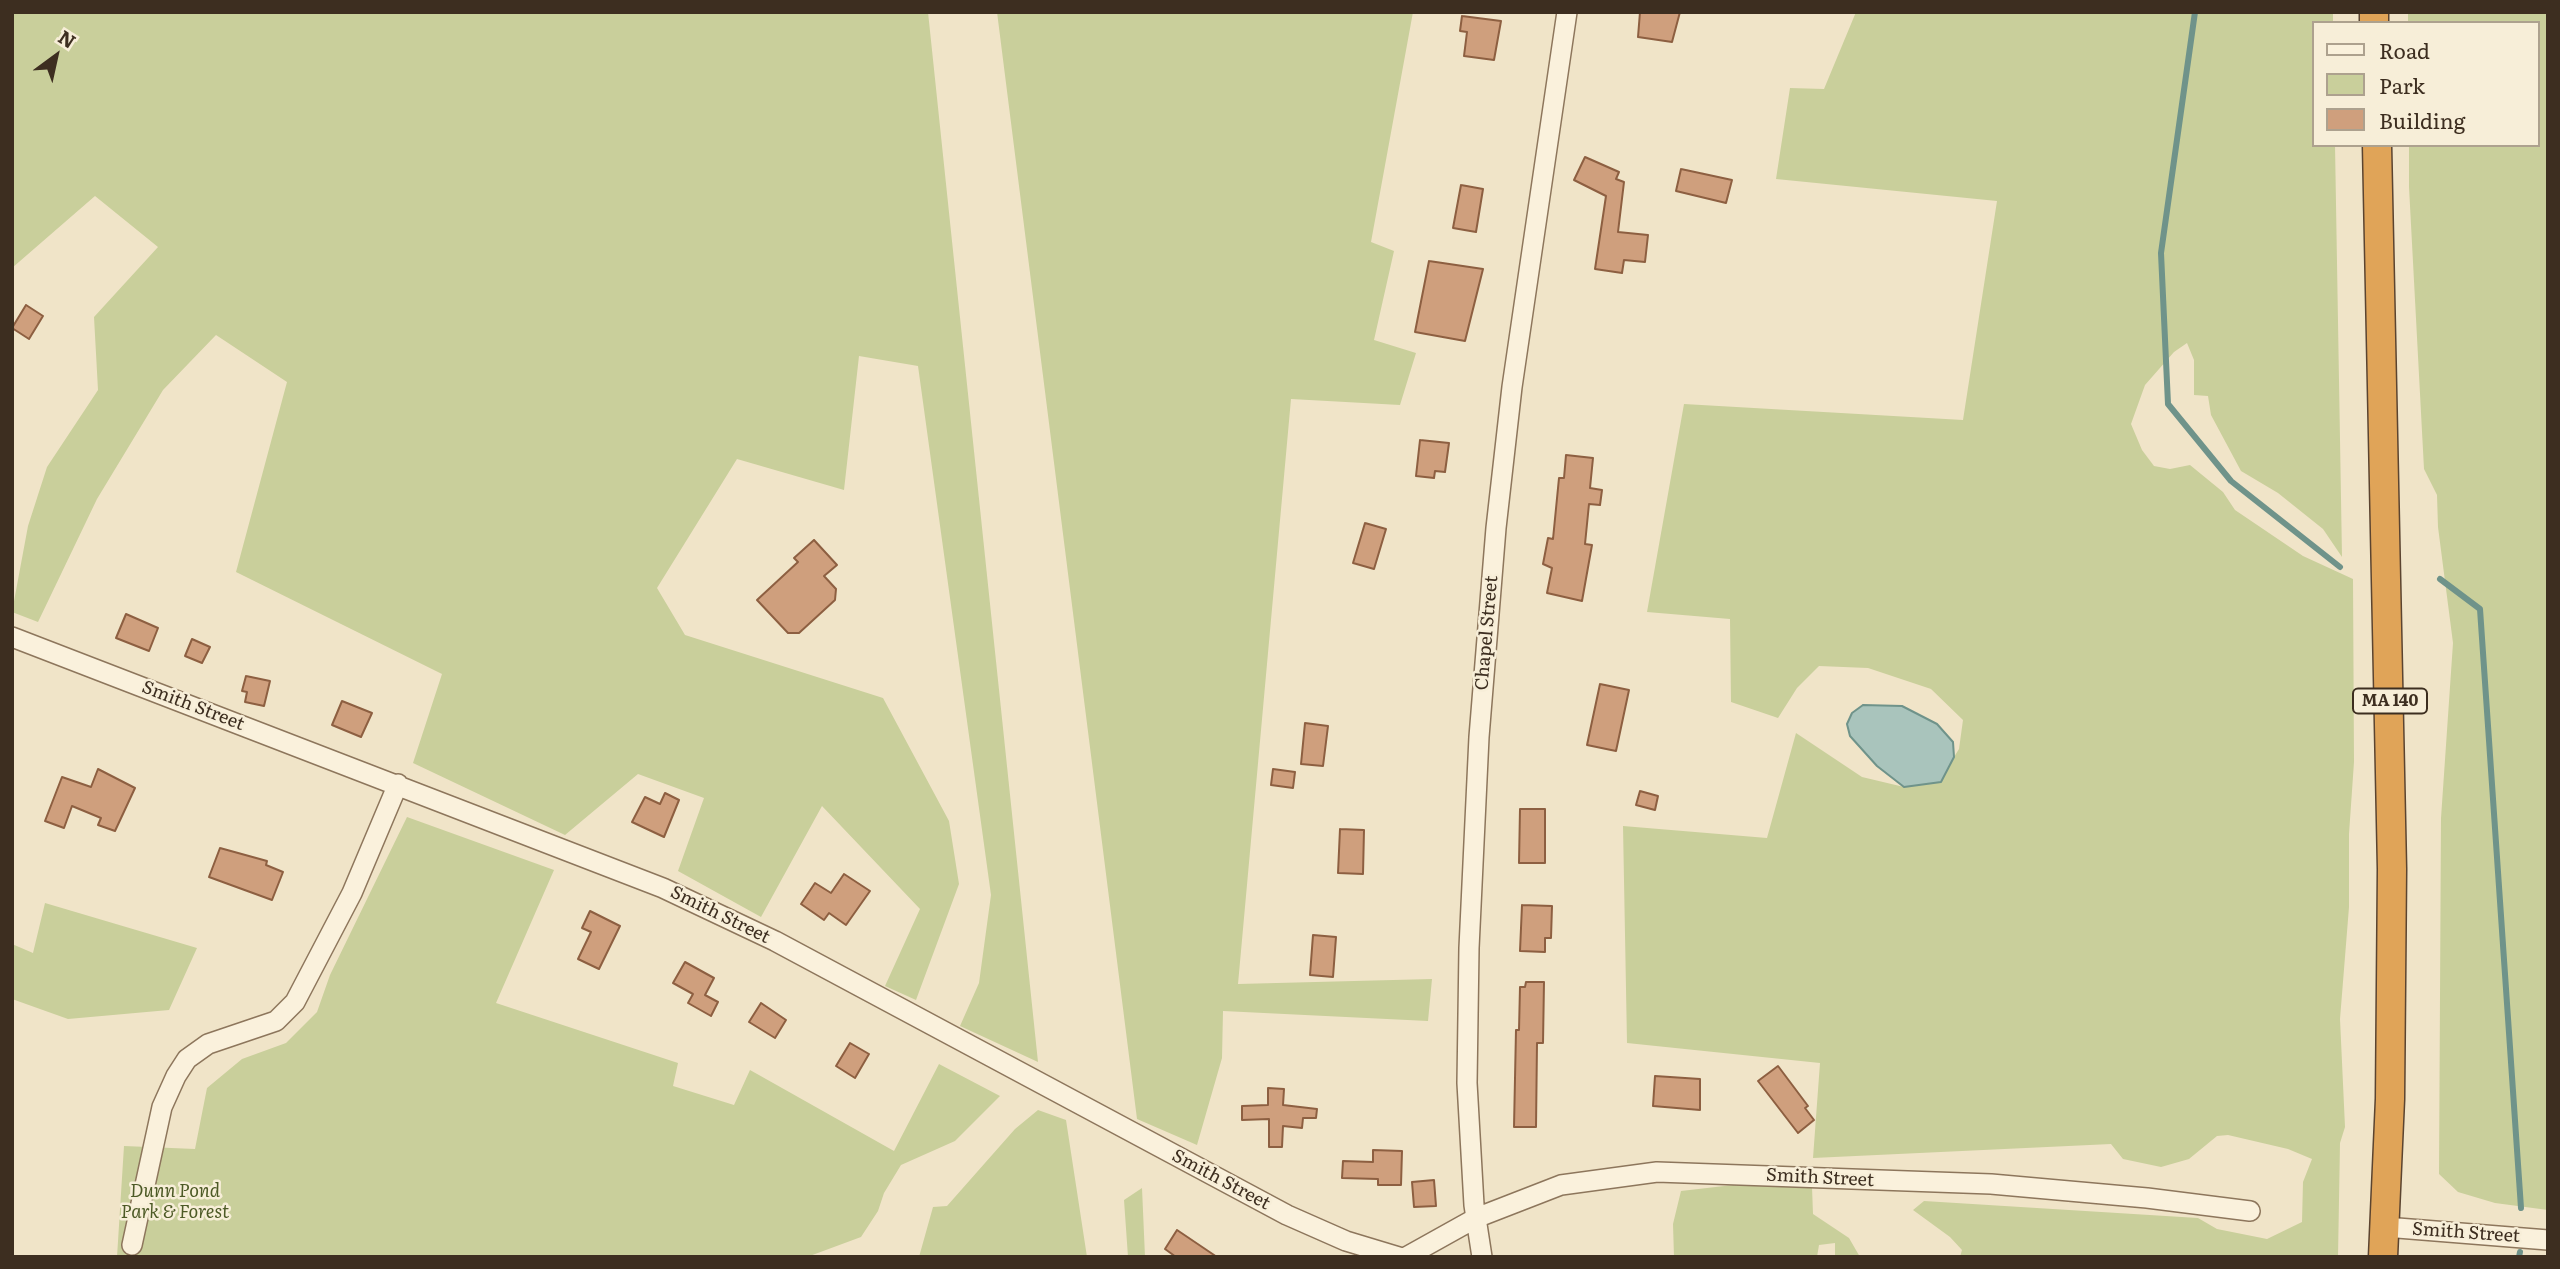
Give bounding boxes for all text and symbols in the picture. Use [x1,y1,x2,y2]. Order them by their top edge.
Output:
north arrow [21,21,91,91]
legend [2312,21,2539,147]
text: N [53,22,82,54]
text: Road [2379,34,2430,65]
text: Park [2379,69,2425,100]
text: Building [2379,104,2465,135]
street label: Chapel Street [1471,575,1503,691]
street label: Smith Street [139,677,247,735]
road number: MA 140 [2353,688,2427,714]
street label: Smith Street [667,882,773,948]
street label: Smith Street [1168,1145,1274,1215]
street label: Smith Street [1766,1164,1874,1192]
park label: Dunn Pond Park & Forest [121,1181,229,1224]
street label: Smith Street [2411,1218,2521,1248]

